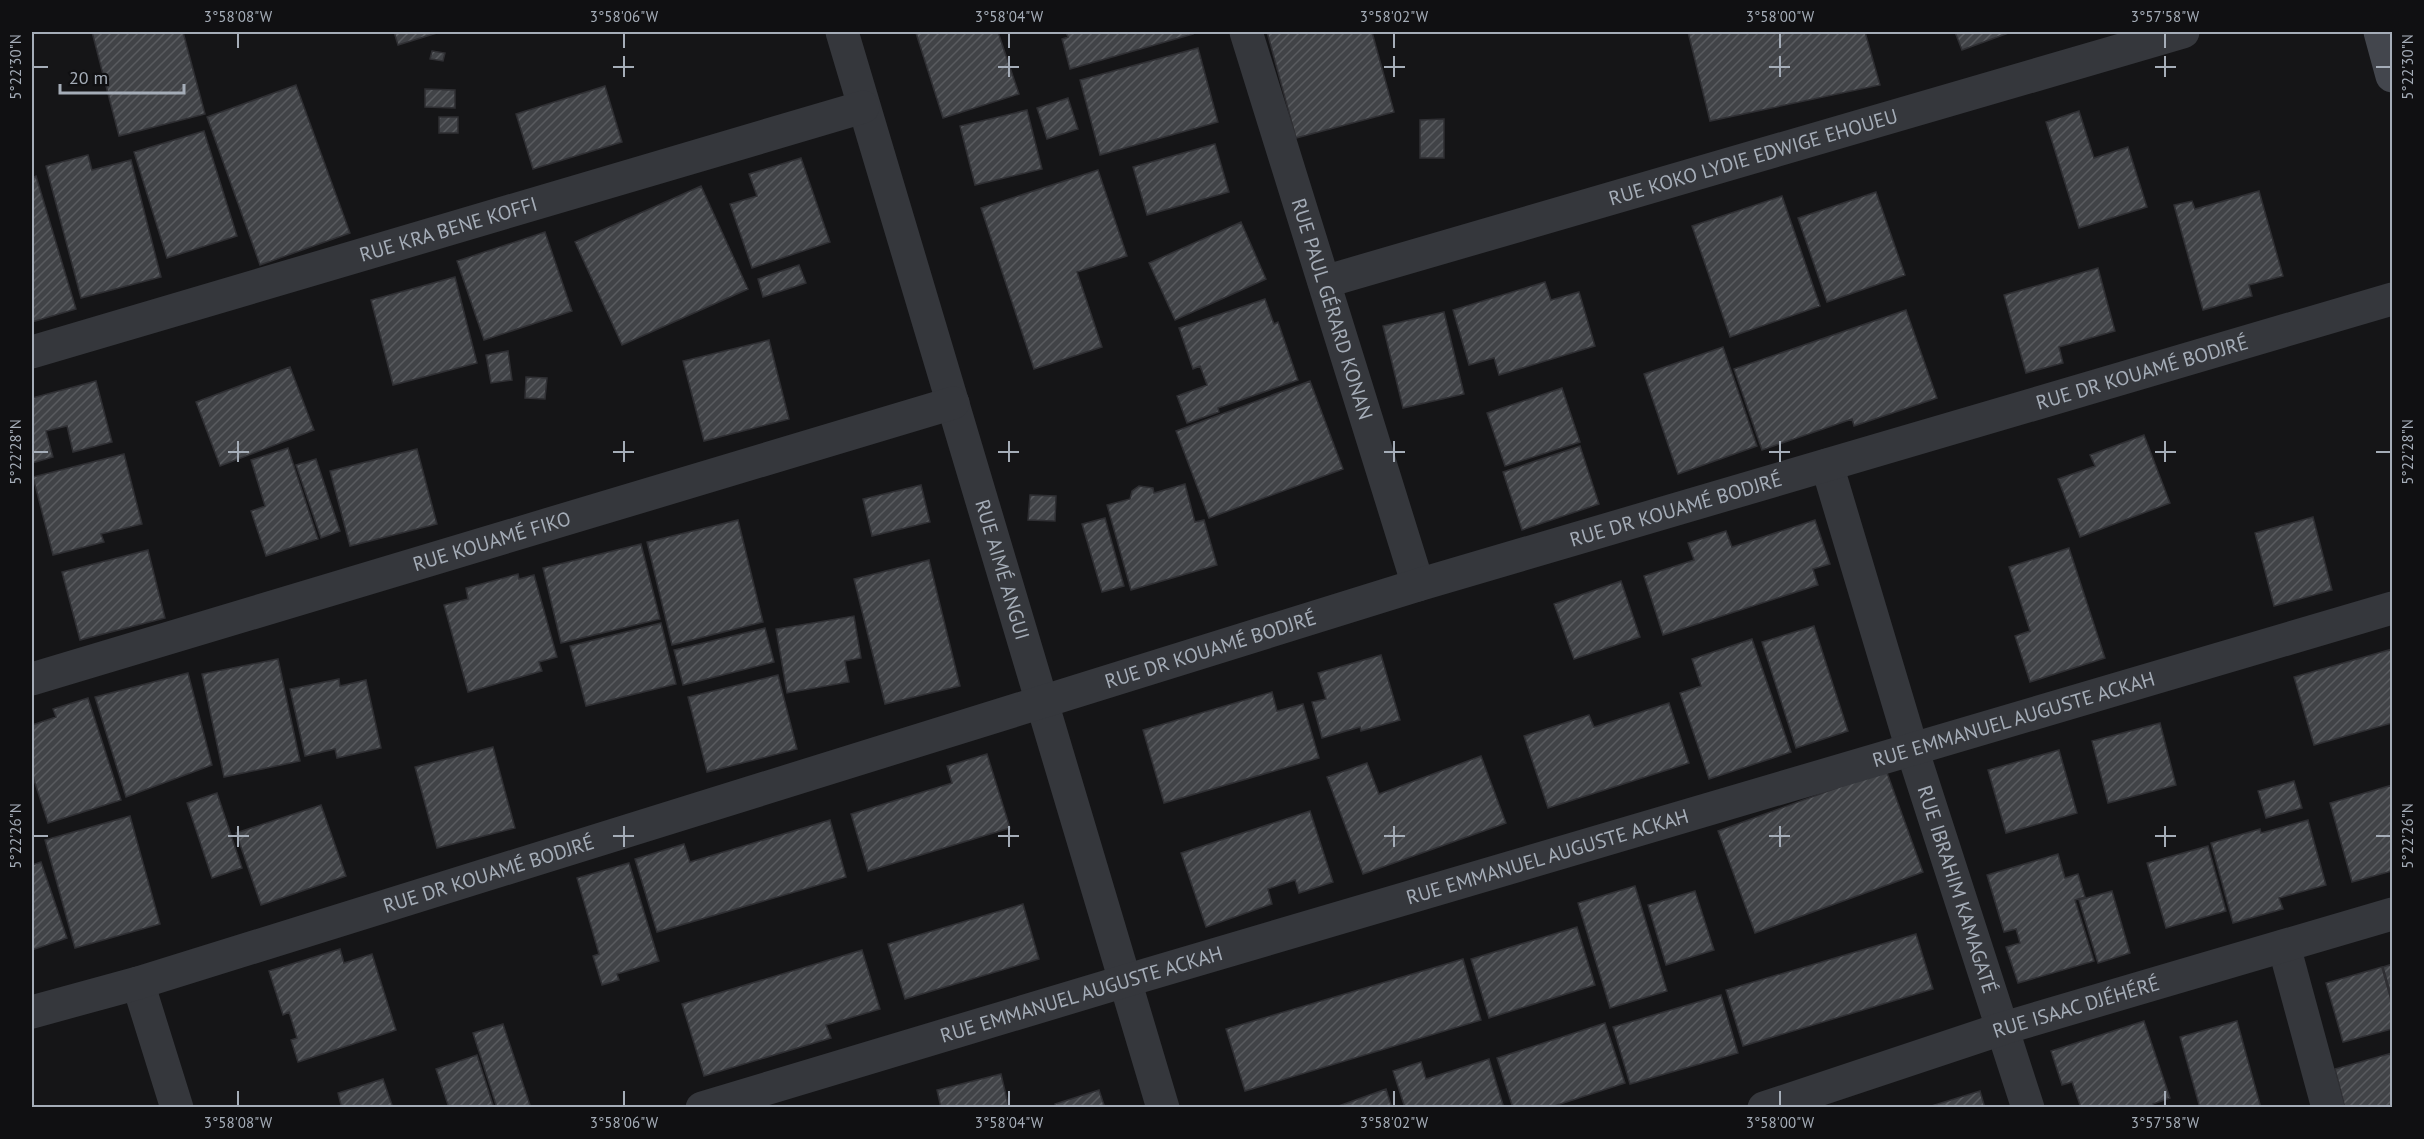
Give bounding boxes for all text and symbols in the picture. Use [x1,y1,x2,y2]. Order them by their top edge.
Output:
text: 3°58'08"W [204,7,273,26]
text: 3°58'06"W [590,7,659,26]
text: 3°58'04"W [975,7,1044,26]
text: 3°58'02"W [1360,7,1429,26]
text: 3°58'00"W [1746,7,1815,26]
text: 3°57'58"W [2131,7,2200,26]
text: 5°22'30"N [6,34,25,100]
text: 5°22'30"N [2398,34,2417,100]
scale bar [60,57,184,95]
text: 20 m [69,66,108,89]
street label: RUE KOKO LYDIE EDWIGE EHOUEU [1606,103,1901,211]
street label: RUE KRA BENE KOFFI [356,191,540,268]
street label: RUE PAUL GÉRARD KONAN [1285,195,1379,423]
street label: RUE DR KOUAMÉ BODJRÉ [2033,329,2251,416]
text: 5°22'28"N [6,419,25,485]
text: 5°22'28"N [2398,419,2417,485]
street label: RUE DR KOUAMÉ BODJRÉ [1567,466,1785,553]
street label: RUE AIMÉ ANGUI [969,496,1036,643]
street label: RUE KOUAMÉ FIKO [410,505,574,577]
street label: RUE DR KOUAMÉ BODJRÉ [1102,604,1319,695]
street label: RUE EMMANUEL AUGUSTE ACKAH [1869,666,2158,773]
street label: RUE IBRAHIM KAMAGATÉ [1912,782,2003,997]
text: 5°22'26"N [6,803,25,869]
street label: RUE EMMANUEL AUGUSTE ACKAH [1403,803,1692,911]
text: 5°22'26"N [2398,803,2417,869]
street label: RUE DR KOUAMÉ BODJRÉ [380,829,597,919]
street label: RUE EMMANUEL AUGUSTE ACKAH [937,940,1226,1049]
street label: RUE ISAAC DJÉHÉRÉ [1989,970,2163,1044]
text: 3°58'08"W [204,1113,273,1132]
text: 3°58'06"W [590,1113,659,1132]
text: 3°58'04"W [975,1113,1044,1132]
text: 3°58'02"W [1360,1113,1429,1132]
text: 3°58'00"W [1746,1113,1815,1132]
text: 3°57'58"W [2131,1113,2200,1132]

